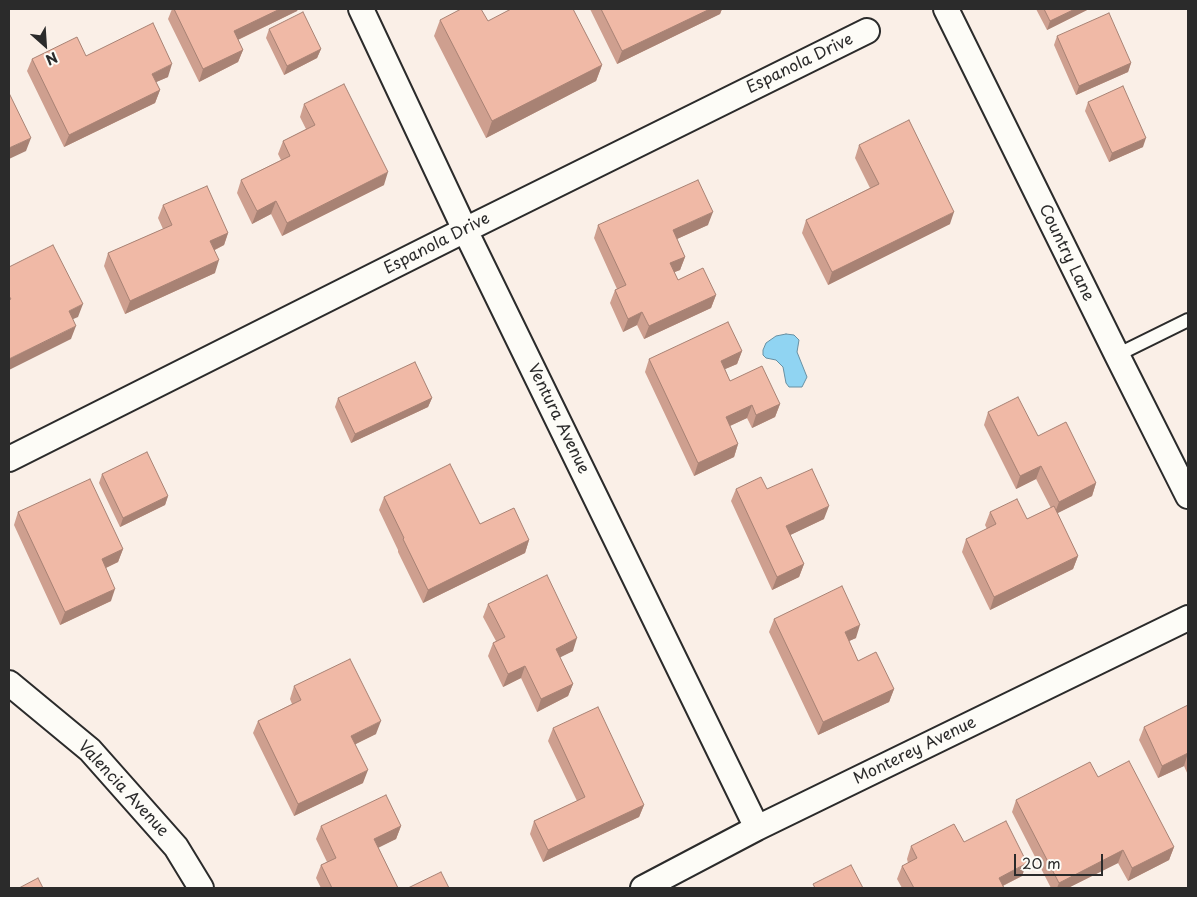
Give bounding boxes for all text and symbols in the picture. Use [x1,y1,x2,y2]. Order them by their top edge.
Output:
north arrow [20,20,70,70]
street label: Espanola Drive [744,30,856,98]
text: N [42,47,61,71]
street label: Country Lane [1034,201,1098,305]
street label: Espanola Drive [381,209,493,279]
street label: Ventura Avenue [523,361,593,477]
street label: Monterey Avenue [851,713,979,789]
street label: Valencia Avenue [74,737,172,841]
scale bar [1017,844,1106,876]
text: 20 m [1022,851,1061,874]

